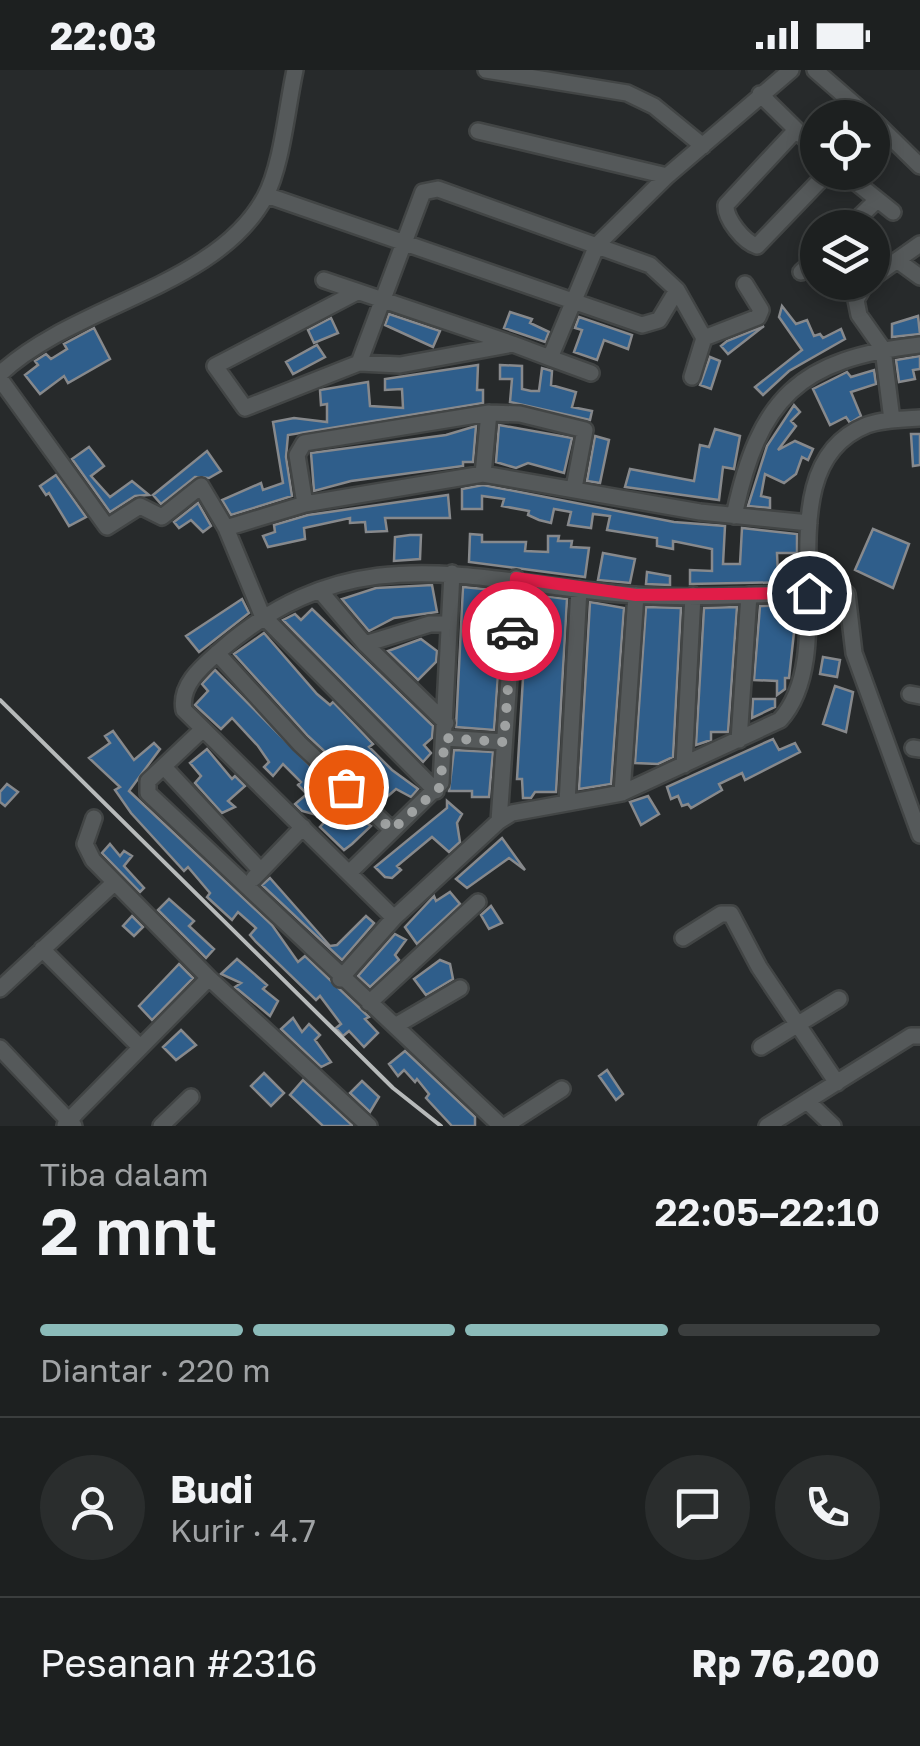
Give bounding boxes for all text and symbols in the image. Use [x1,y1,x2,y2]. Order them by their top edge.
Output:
text: 22:03 [50,13,156,58]
map controls [800,100,890,300]
button: locate [800,100,890,190]
button: layers [800,210,890,300]
pin [767,551,852,636]
icon: home [782,566,837,621]
courier [462,581,562,681]
icon: car [485,604,540,659]
pin [304,745,389,830]
icon: bag [319,760,374,815]
text: Tiba dalam [40,1155,209,1193]
text: 22:05–22:10 [655,1189,880,1234]
text: 2 mnt [40,1191,217,1269]
text: Diantar · 220 m [40,1351,271,1389]
button: person [40,1455,145,1560]
button: chat [645,1455,750,1560]
button: phone [775,1455,880,1560]
text: Budi [170,1466,253,1511]
text: Kurir · 4.7 [170,1511,316,1549]
text: Pesanan #2316 [40,1640,317,1685]
text: Rp 76,200 [691,1640,880,1685]

